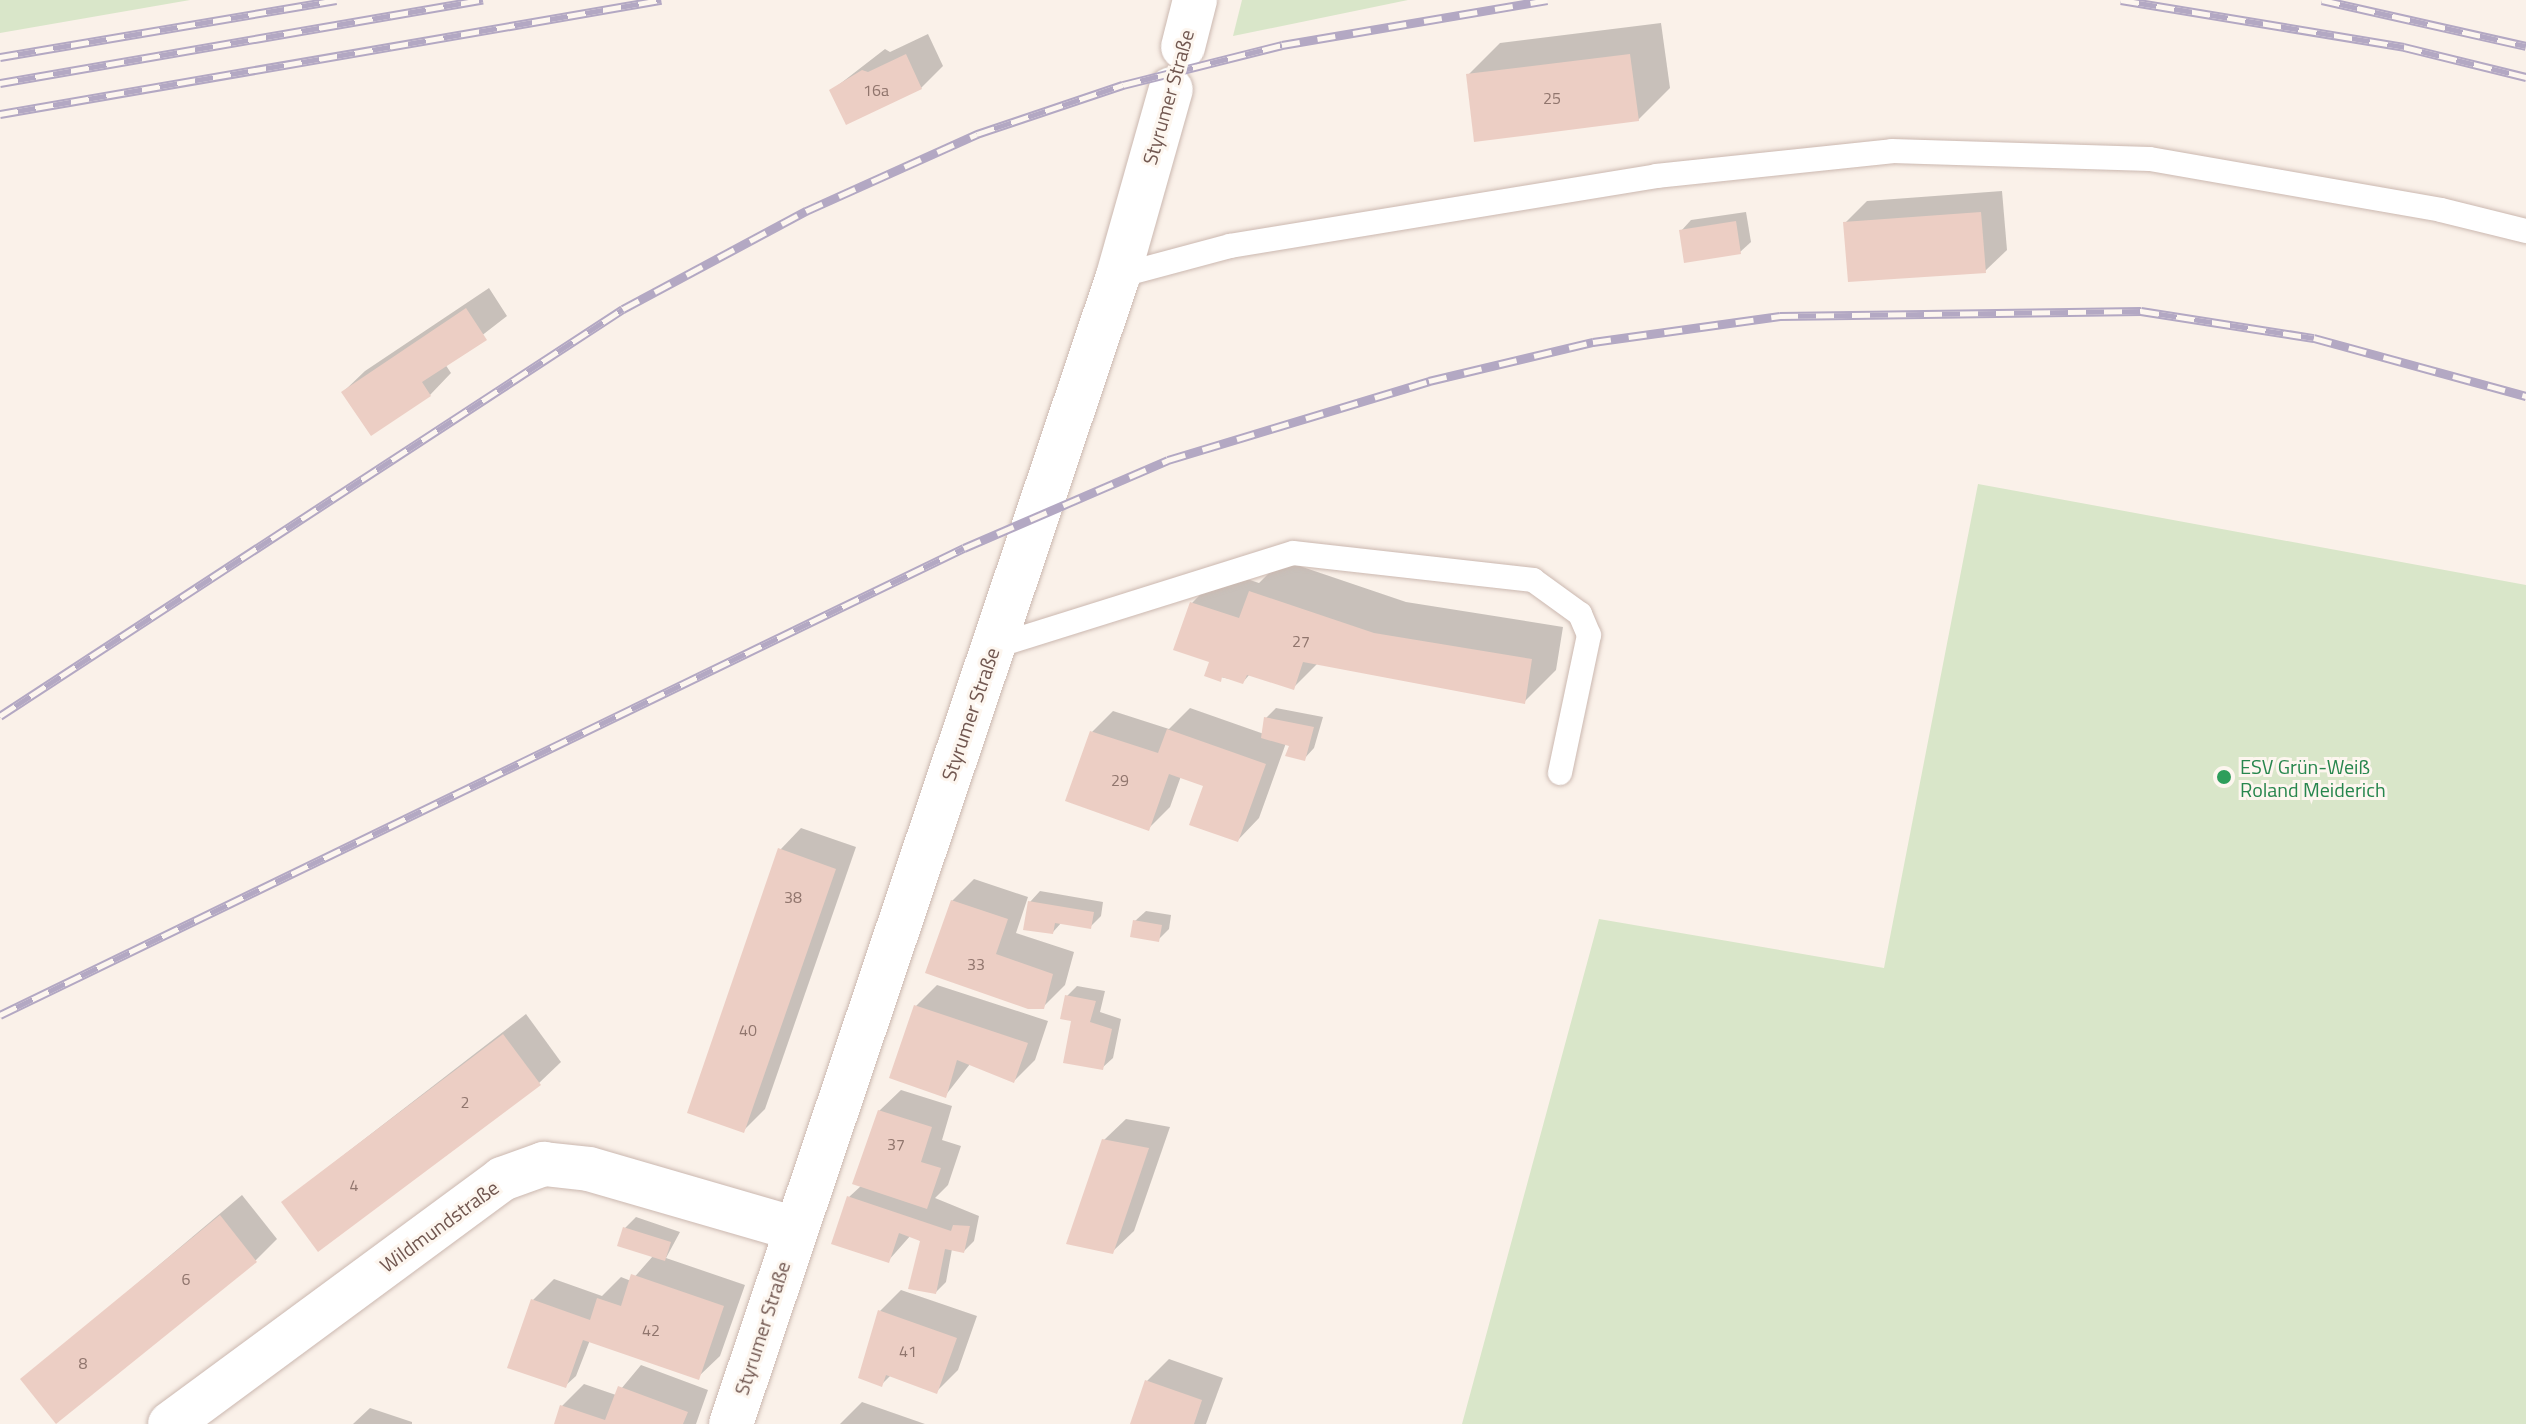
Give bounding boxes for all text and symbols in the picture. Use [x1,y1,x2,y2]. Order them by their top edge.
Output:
street label: Styrumer Straße [1137,27,1199,167]
house number: 16a [863,80,889,100]
house number: 25 [1543,88,1561,108]
house number: 27 [1292,631,1310,651]
street label: Styrumer Straße [936,644,1004,784]
place label: ESV Grün-Weiß Roland Meiderich [2240,754,2386,801]
marker: ESV Grün-Weiß Roland Meiderich [2215,768,2233,786]
house number: 29 [1111,770,1129,790]
house number: 38 [784,887,802,907]
house number: 33 [967,954,985,974]
house number: 40 [739,1020,757,1040]
house number: 2 [461,1092,469,1112]
house number: 37 [887,1134,905,1154]
house number: 4 [350,1175,358,1195]
street label: Wildmundstraße [375,1175,503,1277]
street label: Styrumer Straße [729,1258,795,1398]
house number: 6 [182,1269,190,1289]
house number: 42 [642,1320,660,1340]
house number: 41 [899,1341,917,1361]
house number: 8 [79,1353,87,1373]

